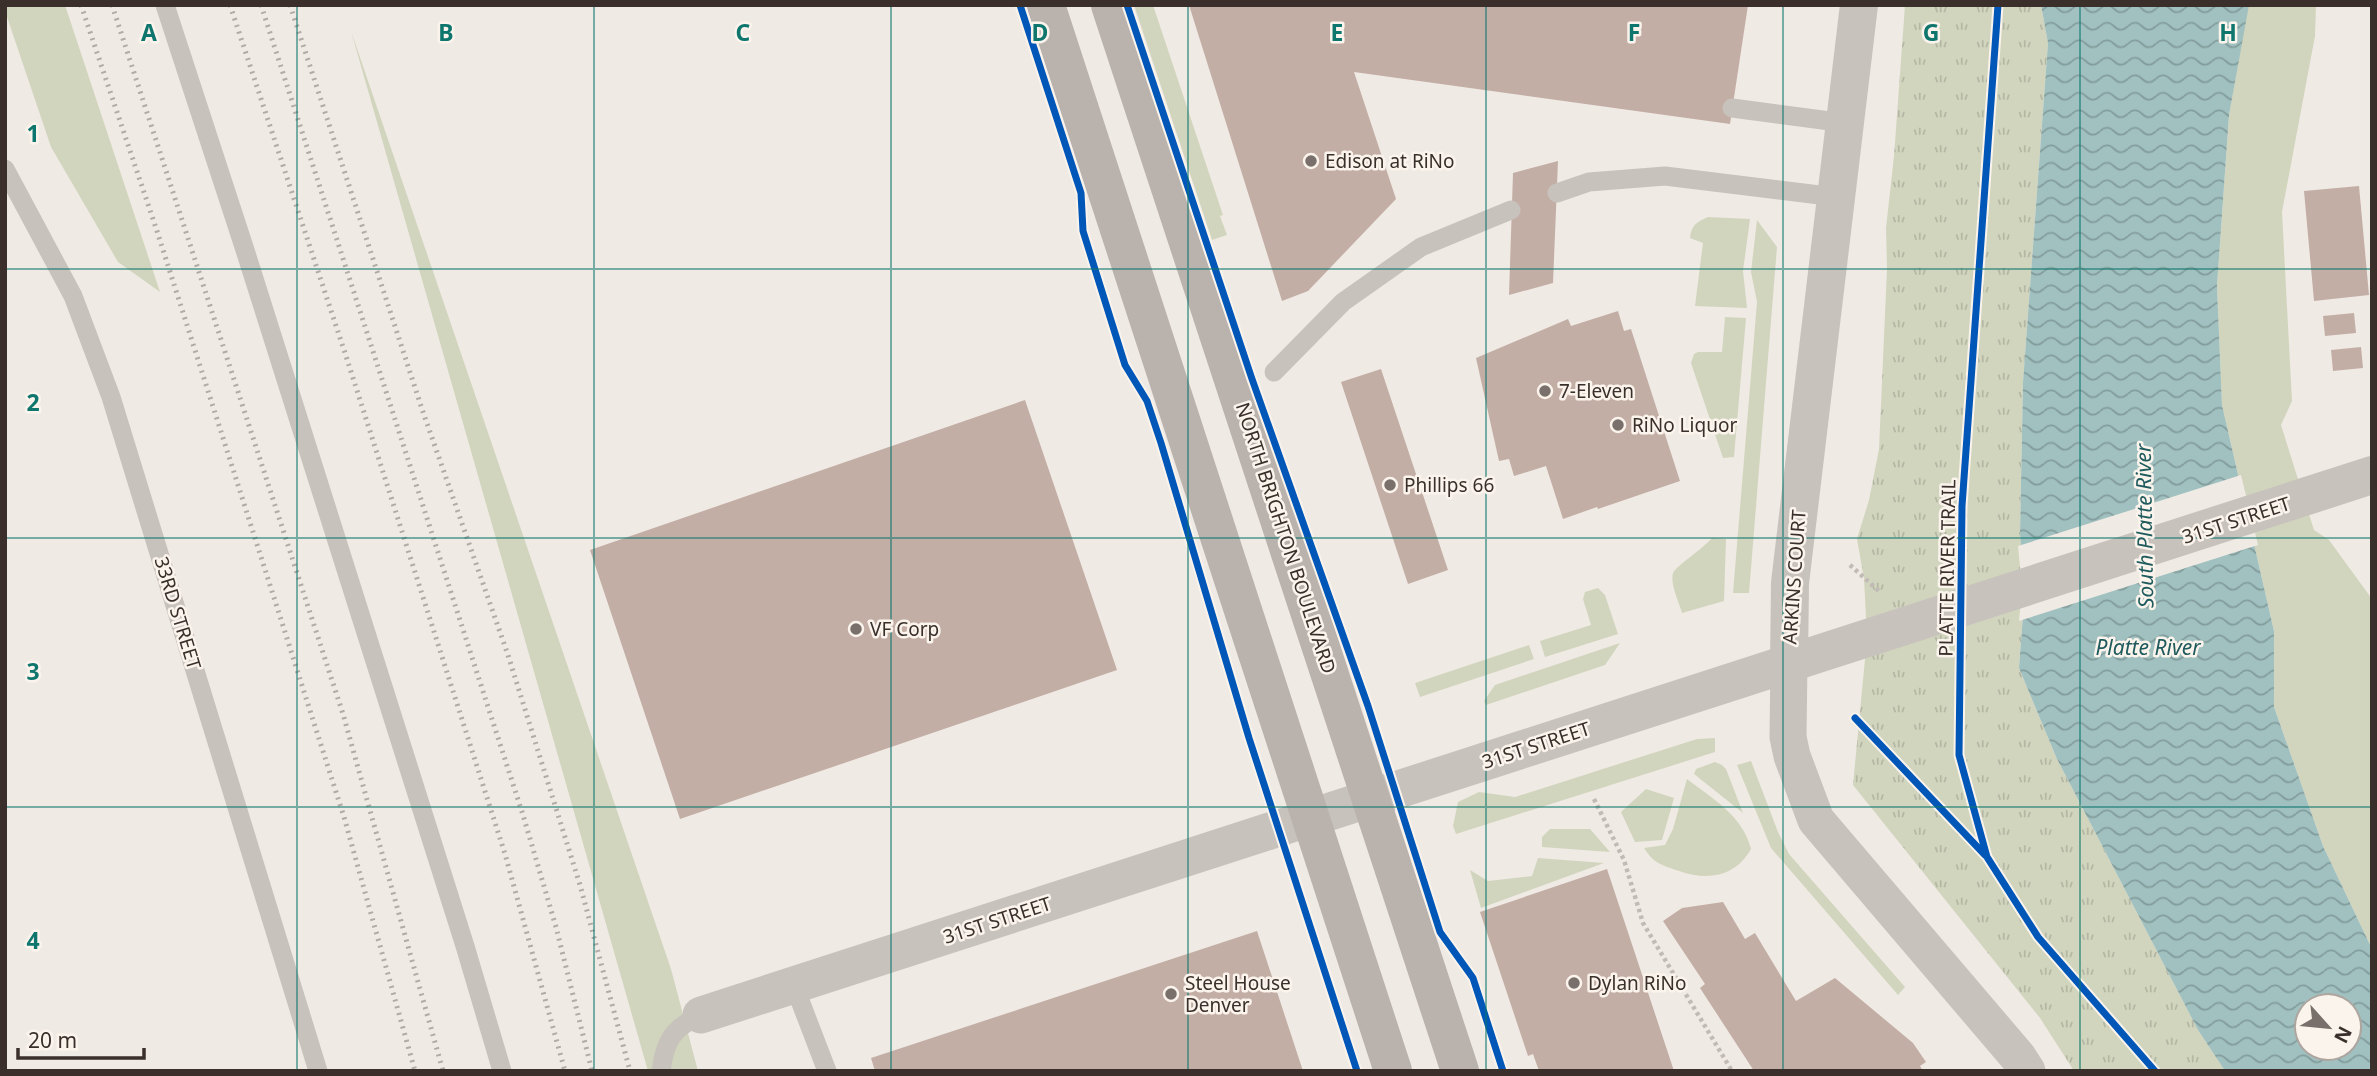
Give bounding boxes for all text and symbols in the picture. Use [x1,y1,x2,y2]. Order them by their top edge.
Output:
text: A [141,16,157,48]
text: B [438,16,454,48]
text: C [736,16,751,48]
text: D [1032,16,1048,48]
text: E [1331,16,1343,48]
text: F [1628,16,1640,48]
text: G [1923,16,1939,48]
text: H [2219,16,2237,48]
text: 1 [26,117,40,149]
place label: Edison at RiNo [1325,148,1455,174]
marker: Edison at RiNo [1303,153,1319,169]
place label: 7-Eleven [1559,378,1634,404]
marker: 7-Eleven [1537,383,1553,399]
text: 2 [26,386,40,418]
street label: NORTH BRIGHTON BOULEVARD [1230,399,1342,677]
place label: RiNo Liquor [1632,412,1737,438]
marker: RiNo Liquor [1610,417,1626,433]
water label: South Platte River [2129,442,2159,608]
place label: Phillips 66 [1404,472,1494,498]
marker: Phillips 66 [1382,477,1398,493]
street label: PLATTE RIVER TRAIL [1932,479,1962,657]
street label: 31ST STREET [2179,490,2294,550]
street label: ARKINS COURT [1776,508,1812,645]
street label: 33RD STREET [148,553,208,673]
place label: VF Corp [870,616,939,642]
marker: VF Corp [848,621,864,637]
water label: Platte River [2095,633,2202,661]
text: 3 [26,655,40,687]
street label: 31ST STREET [1479,715,1594,775]
street label: 31ST STREET [940,890,1055,950]
text: 4 [26,924,40,956]
place label: Steel House Denver [1185,970,1291,1018]
place label: Dylan RiNo [1588,970,1686,996]
marker: Dylan RiNo [1566,975,1582,991]
marker: Steel House Denver [1163,986,1179,1002]
north arrow [2293,992,2363,1062]
scale bar [18,1016,144,1060]
text: N [2328,1022,2358,1048]
text: 20 m [28,1026,77,1054]

